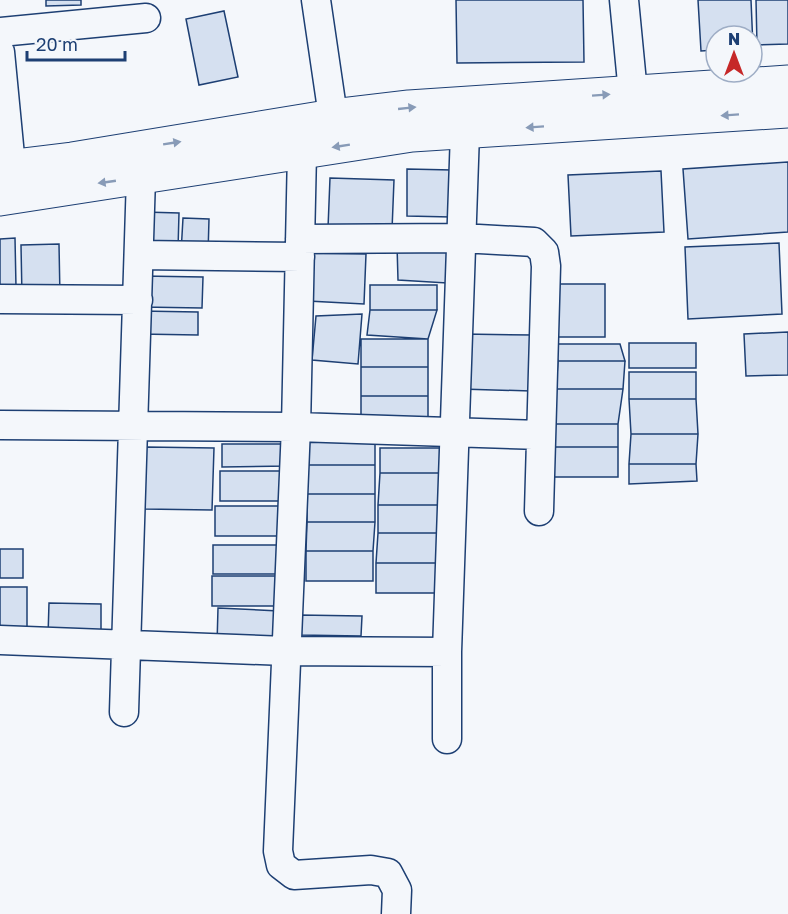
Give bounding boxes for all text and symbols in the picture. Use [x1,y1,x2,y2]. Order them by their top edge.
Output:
scale bar [27,24,124,62]
north arrow [704,24,764,84]
text: N [728,29,740,49]
text: 20 m [36,33,78,55]
one-way arrow [592,90,611,100]
one-way arrow [397,103,416,113]
one-way arrow [720,110,739,119]
one-way arrow [526,123,545,132]
one-way arrow [163,138,182,147]
one-way arrow [331,142,350,151]
one-way arrow [97,178,116,187]

